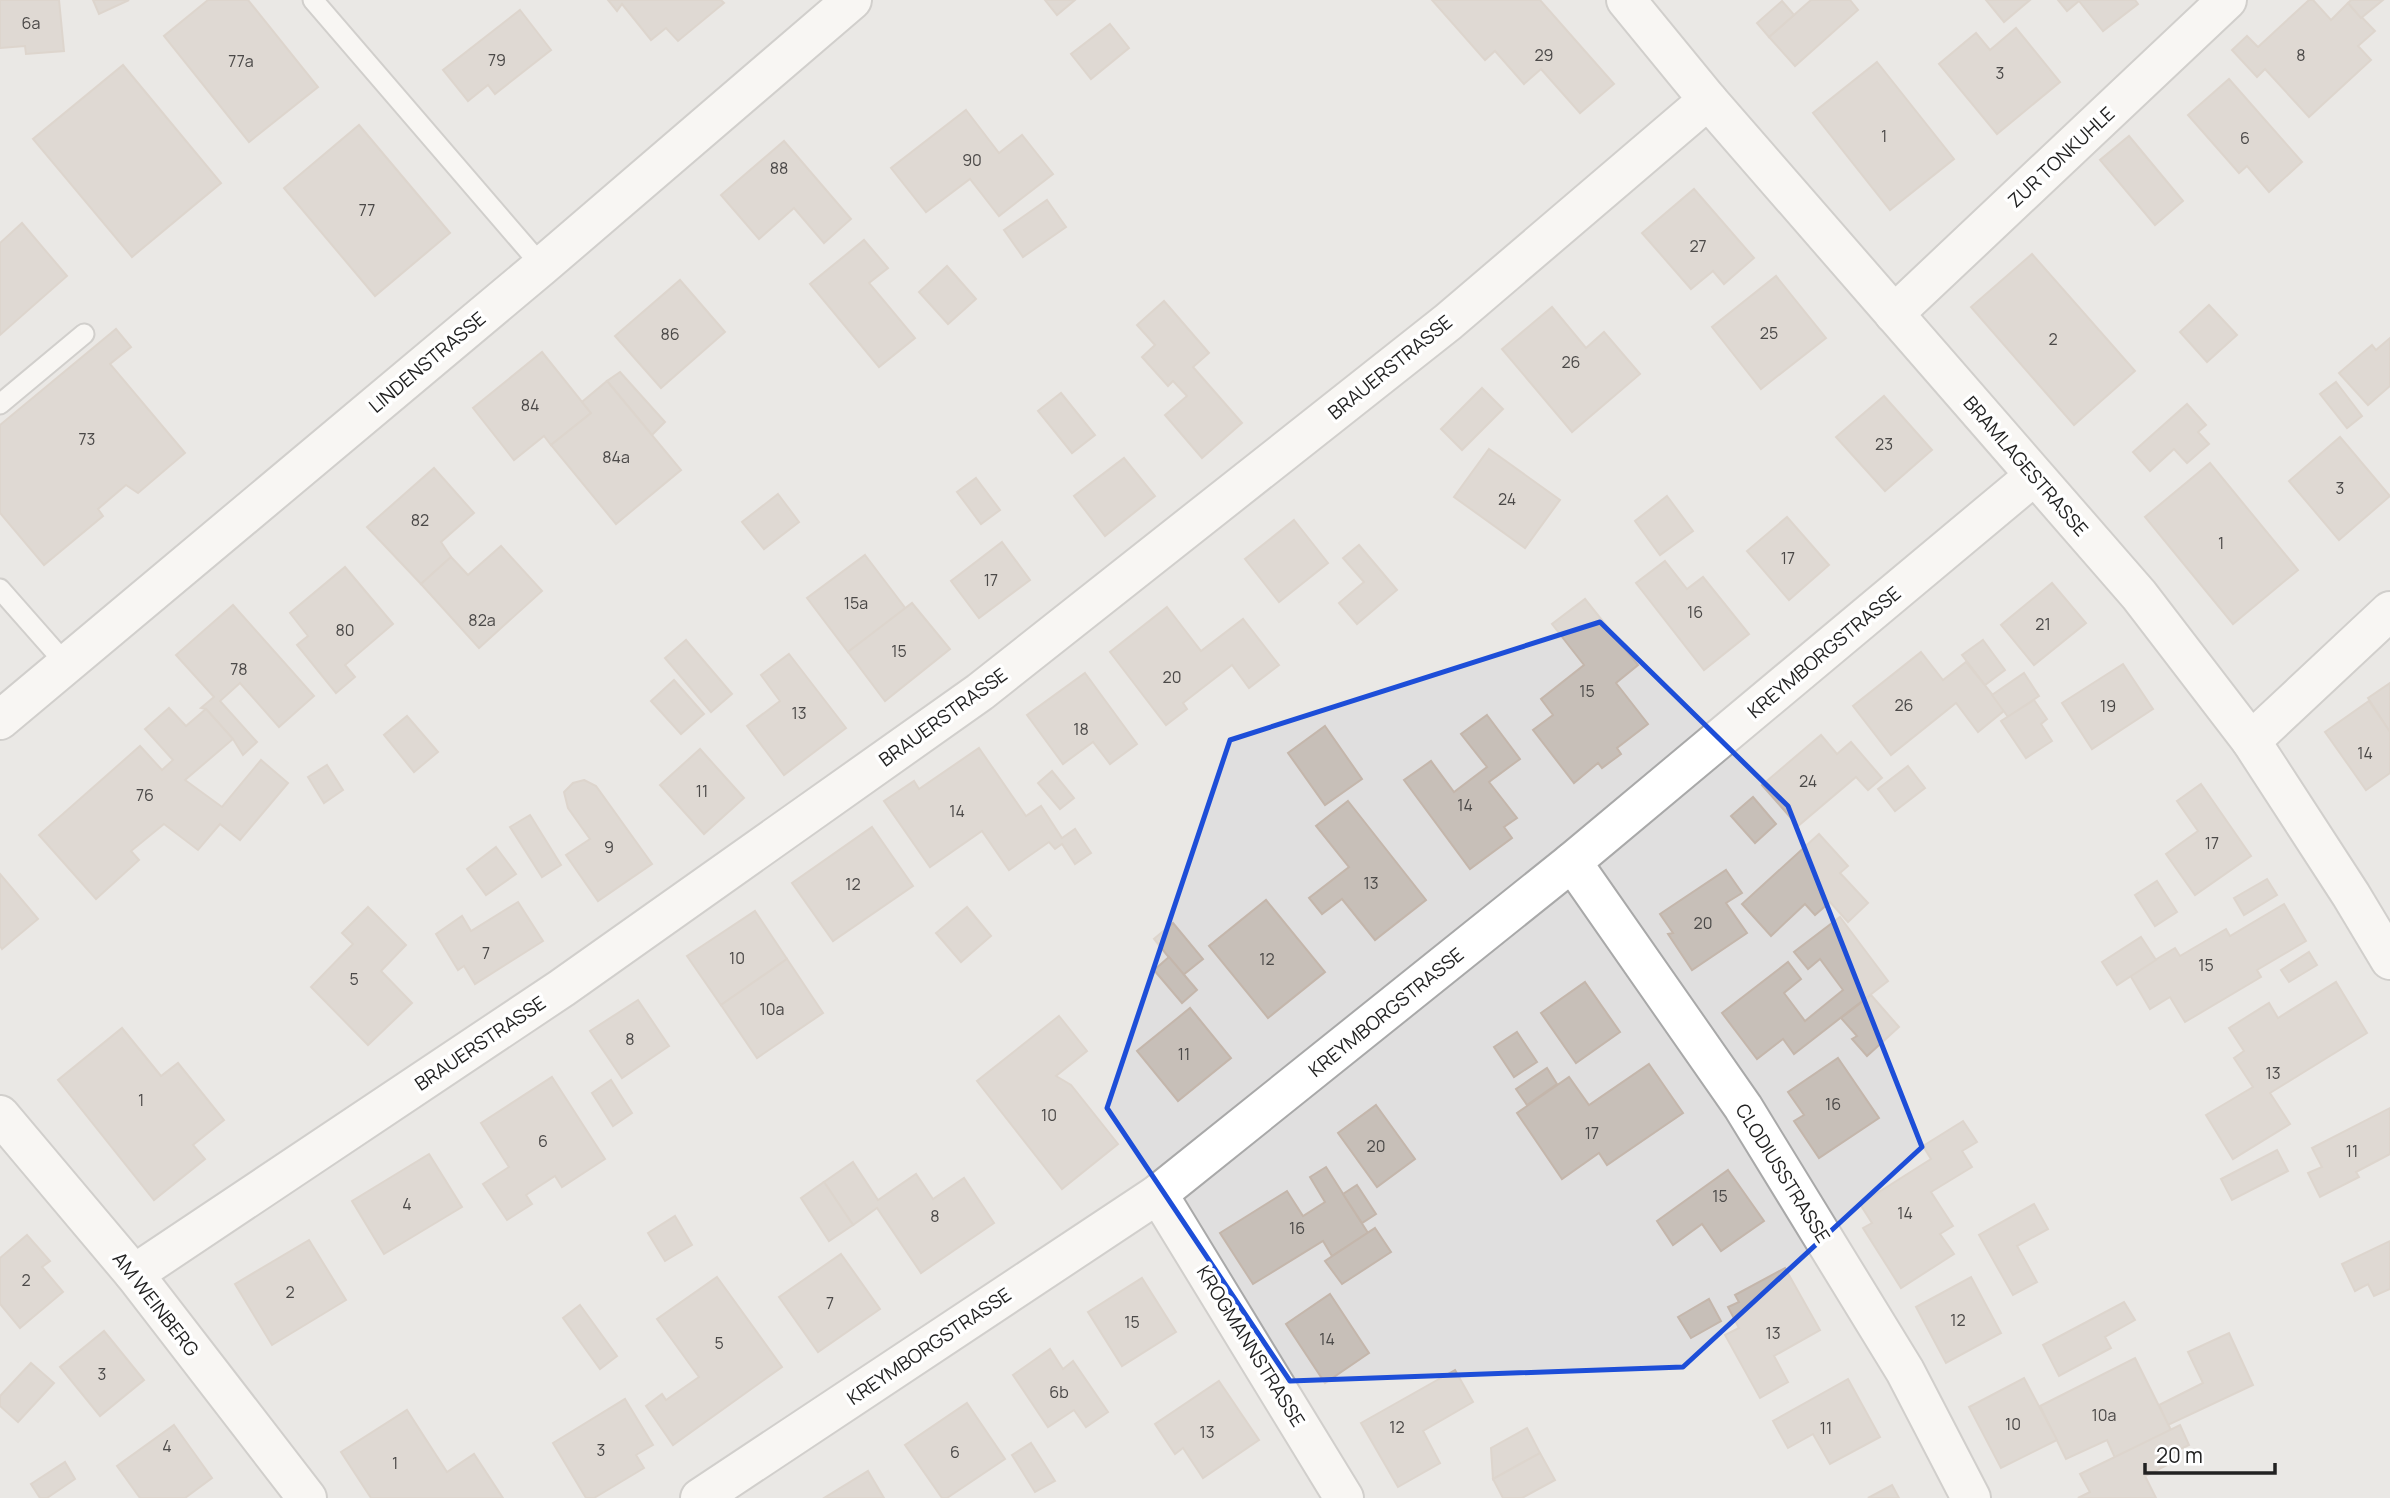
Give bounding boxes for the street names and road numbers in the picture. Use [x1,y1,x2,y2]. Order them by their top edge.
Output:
street label: ZUR TONKUHLE [2002,101,2120,213]
street label: LINDENSTRASSE [363,305,491,419]
street label: BRAUERSTRASSE [1323,309,1457,425]
street label: BRAMLAGESTRASSE [1958,390,2094,542]
street label: KREYMBORGSTRASSE [1742,580,1906,724]
street label: BRAUERSTRASSE [874,662,1012,772]
street label: KREYMBORGSTRASSE [1303,941,1469,1083]
street label: BRAUERSTRASSE [409,990,551,1096]
street label: CLODIUSSTRASSE [1730,1098,1836,1248]
street label: AM WEINBERG [107,1246,205,1362]
street label: KROGMANNSTRASSE [1191,1260,1311,1432]
street label: KREYMBORGSTRASSE [842,1281,1016,1411]

